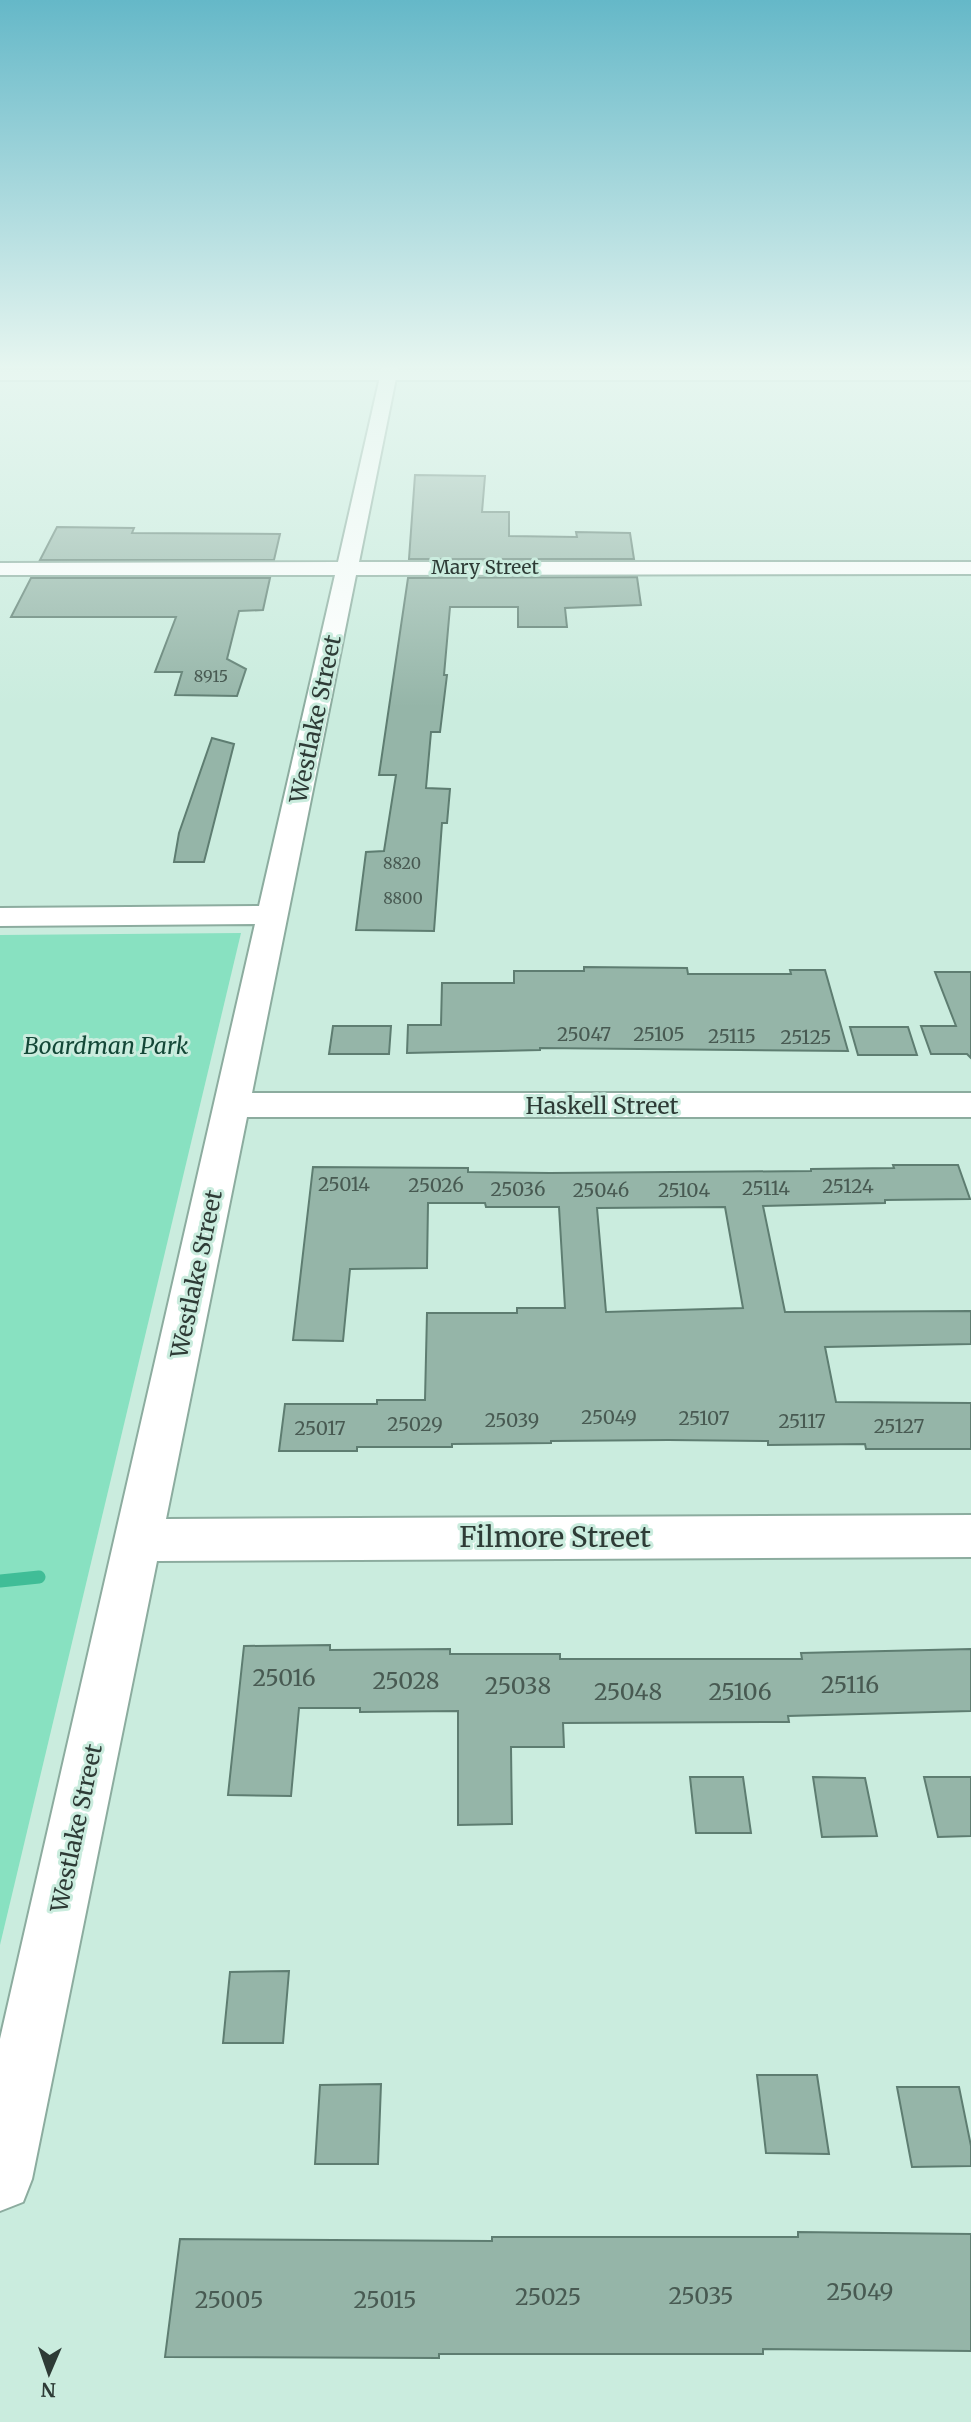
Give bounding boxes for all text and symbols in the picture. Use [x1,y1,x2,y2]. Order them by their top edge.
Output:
street label: Mary Street [431,555,539,579]
street label: Westlake Street [283,632,347,807]
house number: 8915 [194,666,228,686]
house number: 8820 [383,853,421,873]
house number: 8800 [383,888,423,908]
house number: 25047 [557,1022,611,1046]
house number: 25105 [633,1022,685,1046]
house number: 25115 [708,1024,756,1048]
house number: 25125 [781,1025,831,1049]
park label: Boardman Park [24,1031,189,1060]
street label: Haskell Street [525,1091,679,1120]
house number: 25014 [318,1172,370,1196]
house number: 25026 [408,1173,464,1197]
house number: 25124 [822,1174,874,1198]
house number: 25114 [742,1176,790,1200]
house number: 25036 [491,1177,545,1201]
house number: 25046 [573,1178,629,1202]
house number: 25104 [658,1178,710,1202]
street label: Westlake Street [164,1187,228,1362]
house number: 25049 [581,1405,637,1429]
house number: 25107 [678,1406,730,1430]
house number: 25039 [485,1408,539,1432]
house number: 25117 [778,1409,826,1433]
house number: 25029 [387,1412,443,1436]
house number: 25127 [874,1414,924,1438]
house number: 25017 [294,1416,346,1440]
street label: Filmore Street [459,1519,651,1555]
house number: 25016 [252,1663,316,1692]
house number: 25028 [372,1666,440,1695]
house number: 25116 [821,1670,879,1699]
house number: 25038 [485,1671,551,1700]
house number: 25048 [594,1677,662,1706]
house number: 25106 [708,1677,772,1706]
street label: Westlake Street [44,1741,108,1916]
house number: 25049 [826,2277,894,2306]
house number: 25035 [669,2281,733,2310]
house number: 25025 [515,2282,581,2311]
house number: 25005 [195,2285,263,2314]
house number: 25015 [354,2285,416,2314]
north arrow [14,2338,84,2408]
text: N [40,2378,56,2402]

